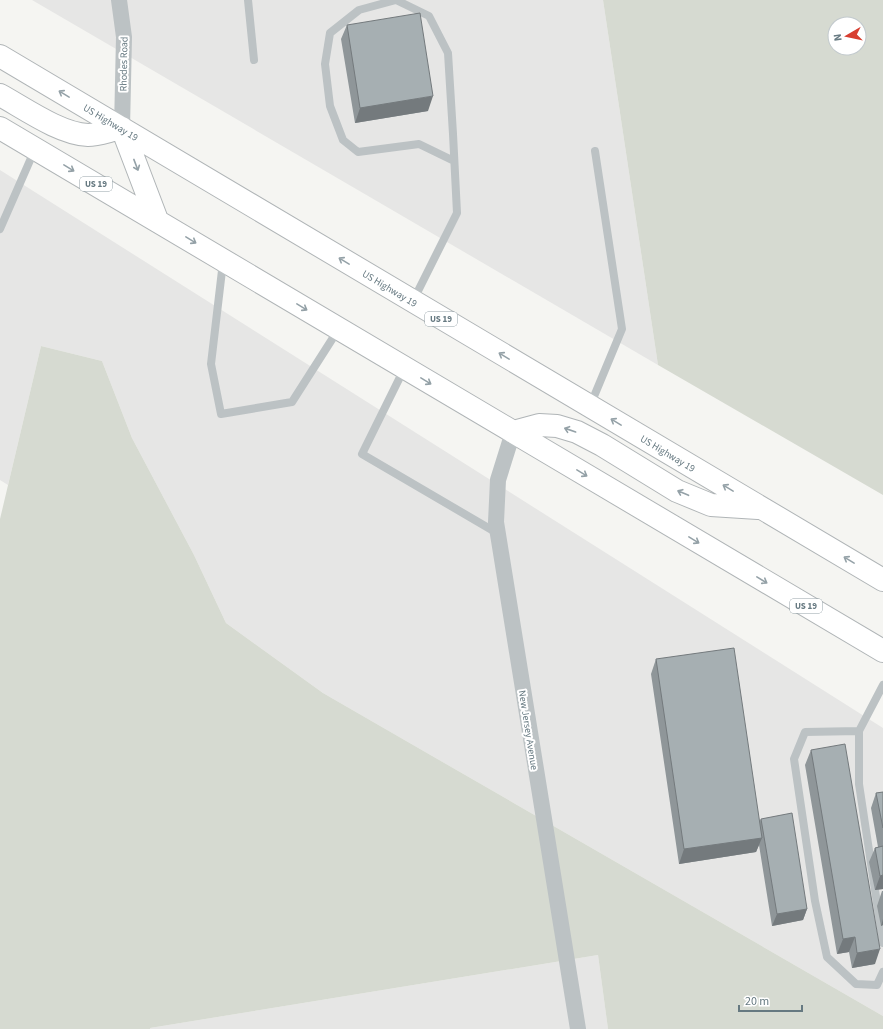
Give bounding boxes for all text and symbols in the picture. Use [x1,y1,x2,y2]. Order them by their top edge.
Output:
north arrow [827,16,867,56]
text: N [830,33,846,42]
street label: Rhodes Road [117,37,131,91]
one-way arrow [58,90,70,98]
street label: US Highway 19 [80,101,141,145]
one-way arrow [132,158,140,170]
one-way arrow [63,165,75,173]
road number: US 19 [80,177,112,191]
one-way arrow [185,237,197,245]
one-way arrow [338,256,350,264]
street label: US Highway 19 [359,267,420,311]
one-way arrow [296,303,308,311]
road number: US 19 [425,312,457,326]
one-way arrow [499,352,510,360]
one-way arrow [420,377,432,385]
one-way arrow [610,418,622,426]
one-way arrow [563,426,576,433]
street label: US Highway 19 [637,432,698,476]
one-way arrow [576,470,588,478]
one-way arrow [722,484,734,492]
one-way arrow [677,489,689,497]
one-way arrow [688,536,700,544]
one-way arrow [843,556,855,564]
one-way arrow [756,576,768,584]
road number: US 19 [790,599,822,613]
street label: New Jersey Avenue [515,689,541,771]
scale bar [739,987,802,1013]
text: 20 m [745,993,769,1010]

